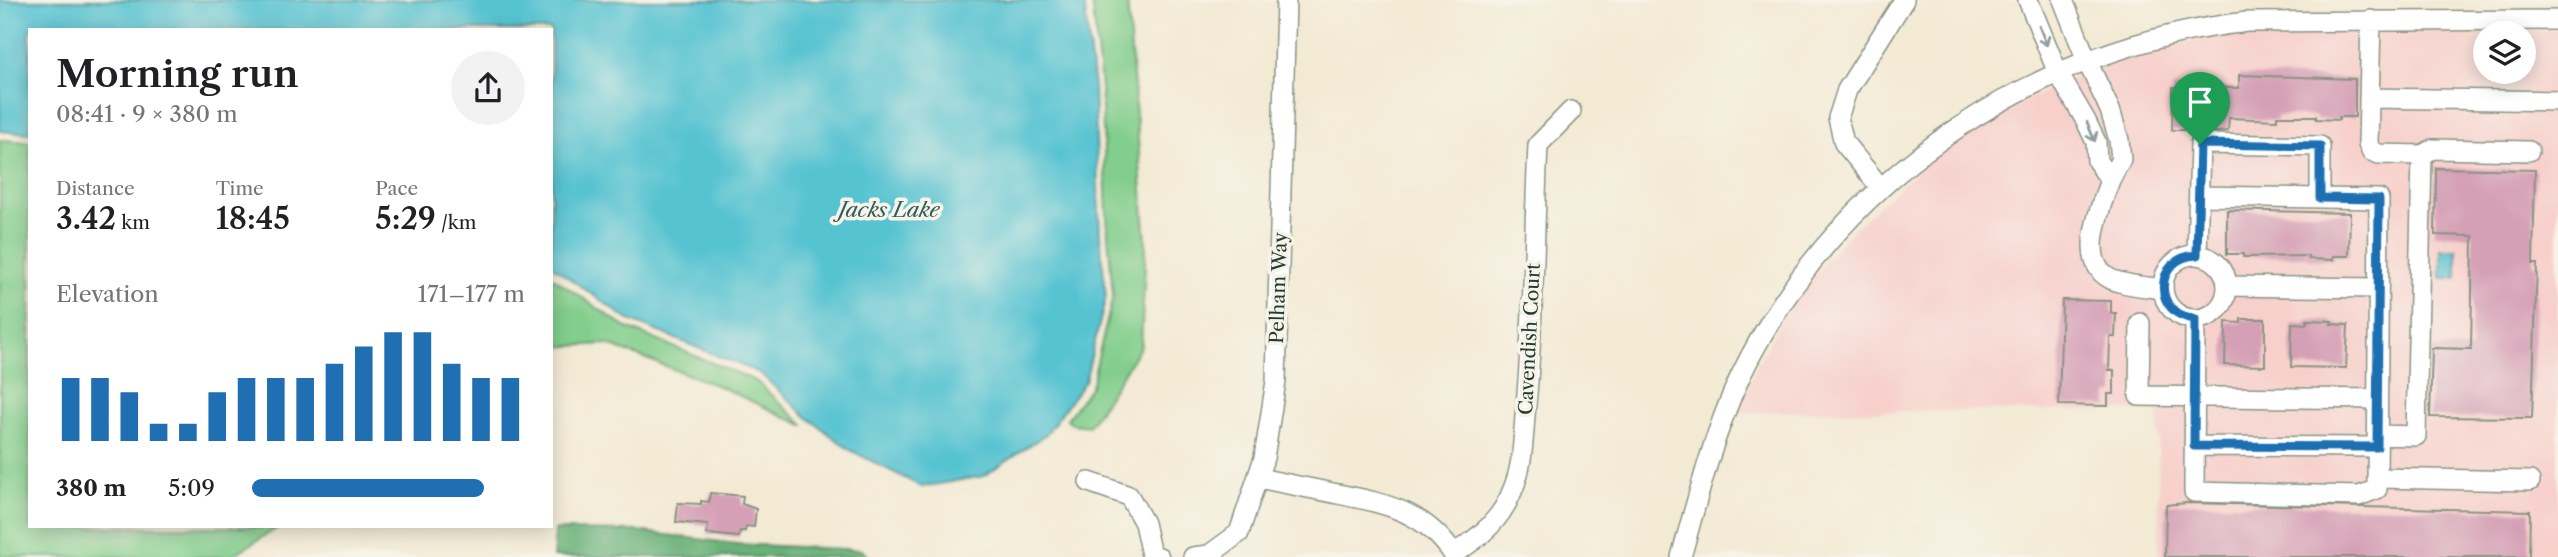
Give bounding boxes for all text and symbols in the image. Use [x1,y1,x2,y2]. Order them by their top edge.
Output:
map controls [2473,21,2536,84]
button: layers [2473,21,2536,84]
one-way arrow [2038,25,2051,47]
text: Morning run [56,50,299,97]
button: share [451,51,525,125]
pin [2170,72,2230,144]
icon: arrive [2181,83,2219,121]
text: 08:41 · 9 × 380 m [56,100,238,128]
one-way arrow [2086,121,2099,143]
text: Distance [56,177,135,200]
text: Time [216,177,264,200]
text: Pace [375,177,418,200]
water label: Jacks Lake [832,197,940,222]
text: 3.42 [56,200,116,237]
text: 18:45 [216,200,290,237]
text: 5:29 [375,200,436,237]
text: km [116,211,150,234]
text: /km [436,211,477,234]
street label: Pelham Way [1265,231,1292,344]
street label: Cavendish Court [1514,262,1545,415]
text: Elevation [56,280,159,308]
text: 171–177 m [418,280,525,308]
text: 380 m [56,474,127,502]
text: 5:09 [168,474,215,502]

